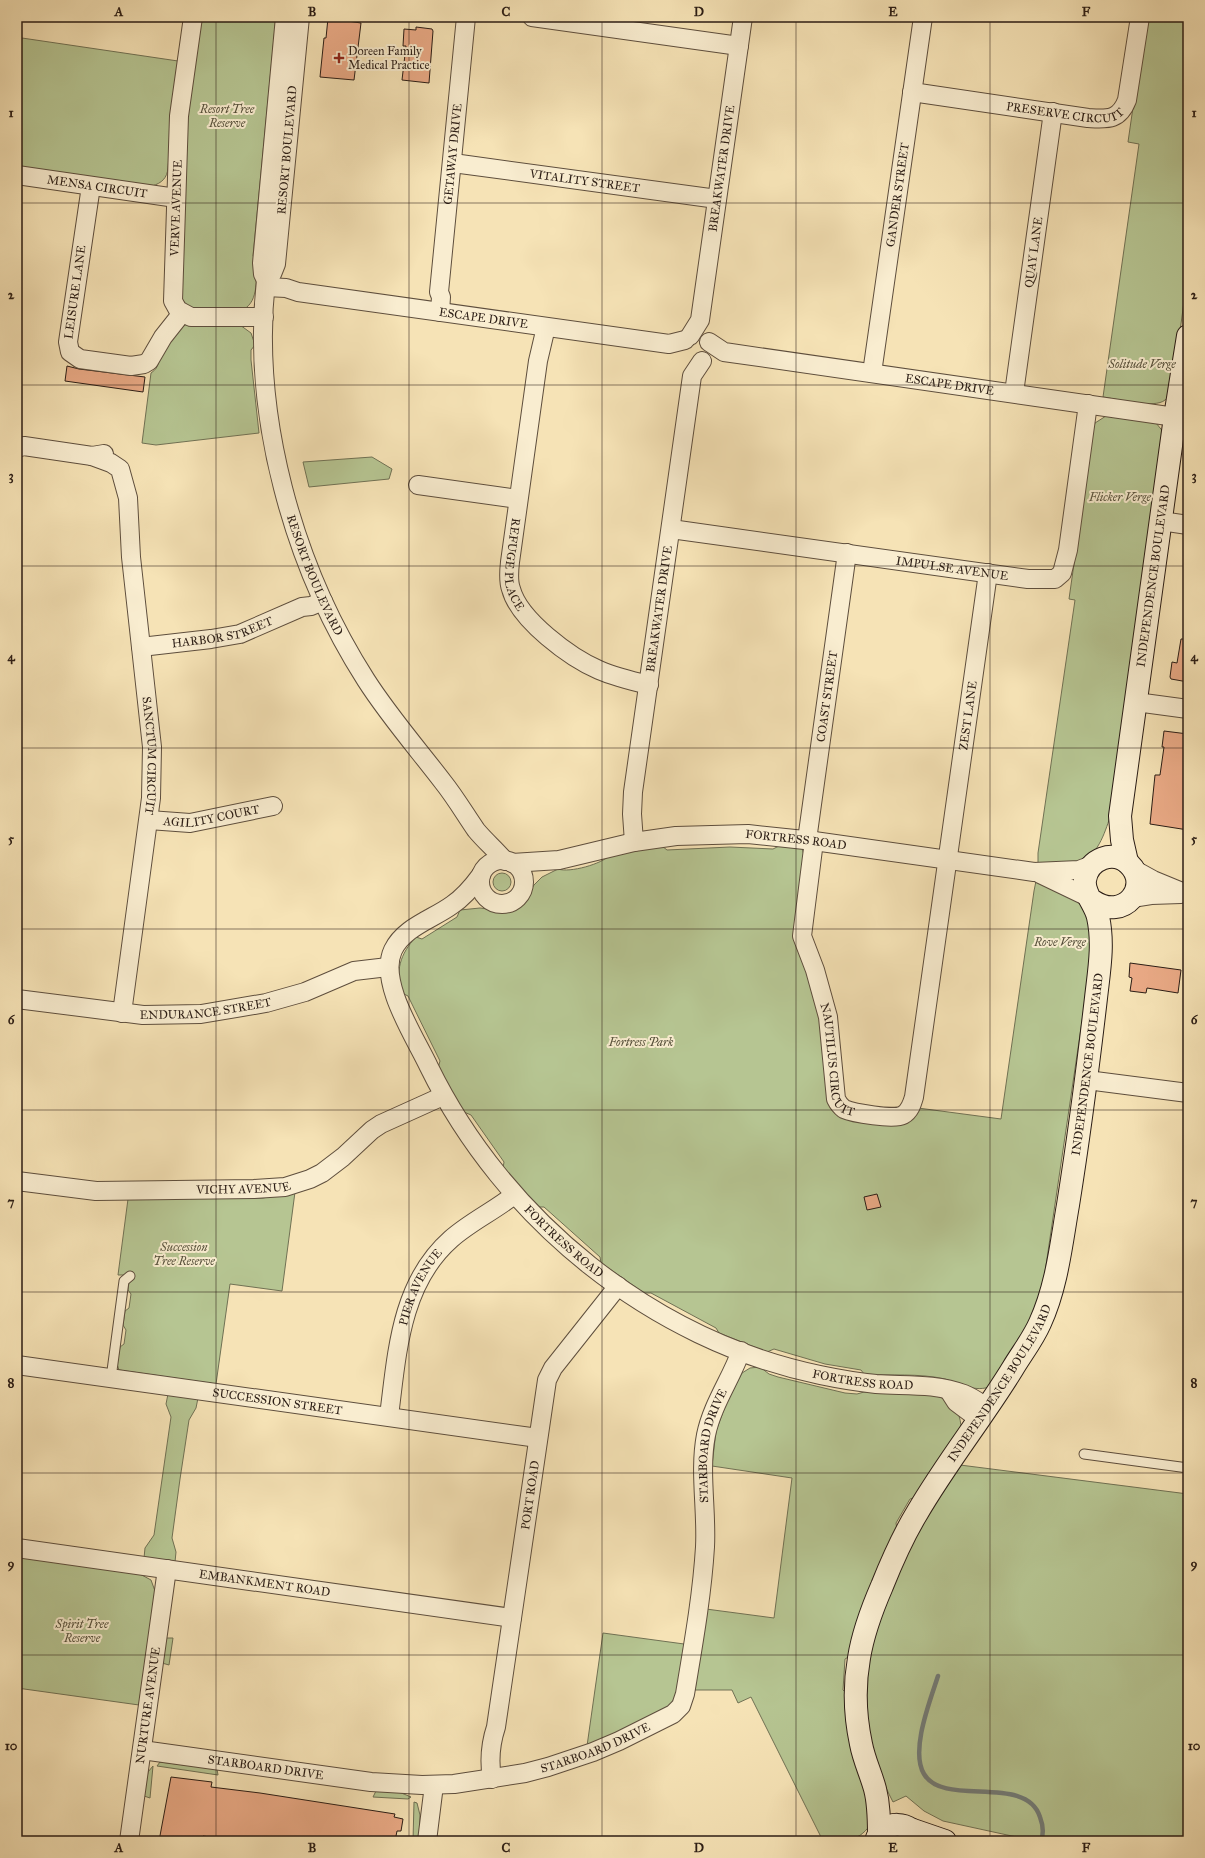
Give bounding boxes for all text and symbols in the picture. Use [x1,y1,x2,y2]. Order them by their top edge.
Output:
text: A [114,4,124,20]
text: B [308,4,317,20]
text: C [502,4,511,20]
text: D [694,4,704,20]
text: E [888,4,898,20]
text: F [1082,4,1091,20]
place label: Doreen Family Medical Practice [348,44,429,72]
marker: Doreen Family Medical Practice [333,52,345,64]
street label: RESORT BOULEVARD [274,85,300,215]
street label: PRESERVE CIRCUIT [1005,99,1127,126]
park label: Resort Tree Reserve [199,102,255,130]
street label: GETAWAY DRIVE [441,102,465,205]
street label: BREAKWATER DRIVE [706,104,737,233]
text: 1 [8,105,14,121]
text: 1 [1191,105,1197,121]
street label: GANDER STREET [883,142,912,248]
street label: VERVE AVENUE [167,159,185,258]
street label: VITALITY STREET [528,166,641,195]
street label: MENSA CIRCUIT [46,172,148,201]
street label: QUAY LANE [1022,216,1045,289]
street label: LEISURE LANE [61,244,89,340]
text: 2 [8,287,15,303]
text: 2 [1191,287,1198,303]
street label: ESCAPE DRIVE [438,305,529,331]
park label: Solitude Verge [1107,357,1176,371]
street label: ESCAPE DRIVE [904,371,995,398]
text: 3 [8,468,14,484]
text: 3 [1191,468,1197,484]
street label: INDEPENDENCE BOULEVARD [1134,484,1173,668]
park label: Flicker Verge [1088,490,1152,504]
street label: RESORT BOULEVARD [284,513,346,638]
street label: REFUGE PLACE [502,517,528,614]
street label: BREAKWATER DRIVE [643,544,675,673]
street label: IMPULSE AVENUE [895,554,1010,583]
street label: HARBOR STREET [171,614,275,650]
text: 4 [7,649,15,665]
text: 4 [1190,649,1198,665]
street label: COAST STREET [814,650,840,743]
street label: ZEST LANE [956,680,980,751]
street label: SANCTUM CIRCUIT [139,696,159,816]
street label: AGILITY COURT [162,802,261,830]
street label: FORTRESS ROAD [745,827,847,853]
text: 5 [8,831,15,847]
text: 5 [1191,831,1198,847]
park label: Rove Verge [1033,935,1087,949]
street label: INDEPENDENCE BOULEVARD [1069,972,1106,1156]
street label: ENDURANCE STREET [140,995,273,1022]
street label: NAUTILUS CIRCUIT [817,1001,856,1119]
text: 6 [8,1012,16,1028]
text: 6 [1191,1012,1199,1028]
park label: Fortress Park [608,1035,674,1049]
street label: VICHY AVENUE [195,1179,293,1197]
text: 7 [8,1194,15,1210]
text: 7 [1191,1194,1198,1210]
street label: FORTRESS ROAD [521,1202,606,1280]
park label: Succession Tree Reserve [153,1240,215,1268]
street label: PIER AVENUE [396,1246,445,1327]
street label: INDEPENDENCE BOULEVARD [945,1302,1054,1464]
street label: FORTRESS ROAD [811,1367,913,1392]
text: 8 [8,1375,15,1391]
text: 8 [1191,1375,1198,1391]
street label: SUCCESSION STREET [212,1385,343,1418]
street label: STARBOARD DRIVE [696,1386,730,1503]
street label: PORT ROAD [518,1460,542,1531]
text: 9 [8,1556,15,1572]
text: 9 [1191,1556,1198,1572]
street label: EMBANKMENT ROAD [198,1567,331,1599]
park label: Spirit Tree Reserve [55,1617,109,1645]
street label: NURTURE AVENUE [133,1646,163,1765]
street label: STARBOARD DRIVE [539,1719,653,1776]
text: 10 [5,1738,18,1754]
text: 10 [1188,1738,1201,1754]
street label: STARBOARD DRIVE [207,1752,325,1782]
text: A [114,1840,124,1856]
text: B [308,1840,317,1856]
text: C [502,1840,511,1856]
text: D [694,1840,704,1856]
text: E [888,1840,898,1856]
text: F [1082,1840,1091,1856]

